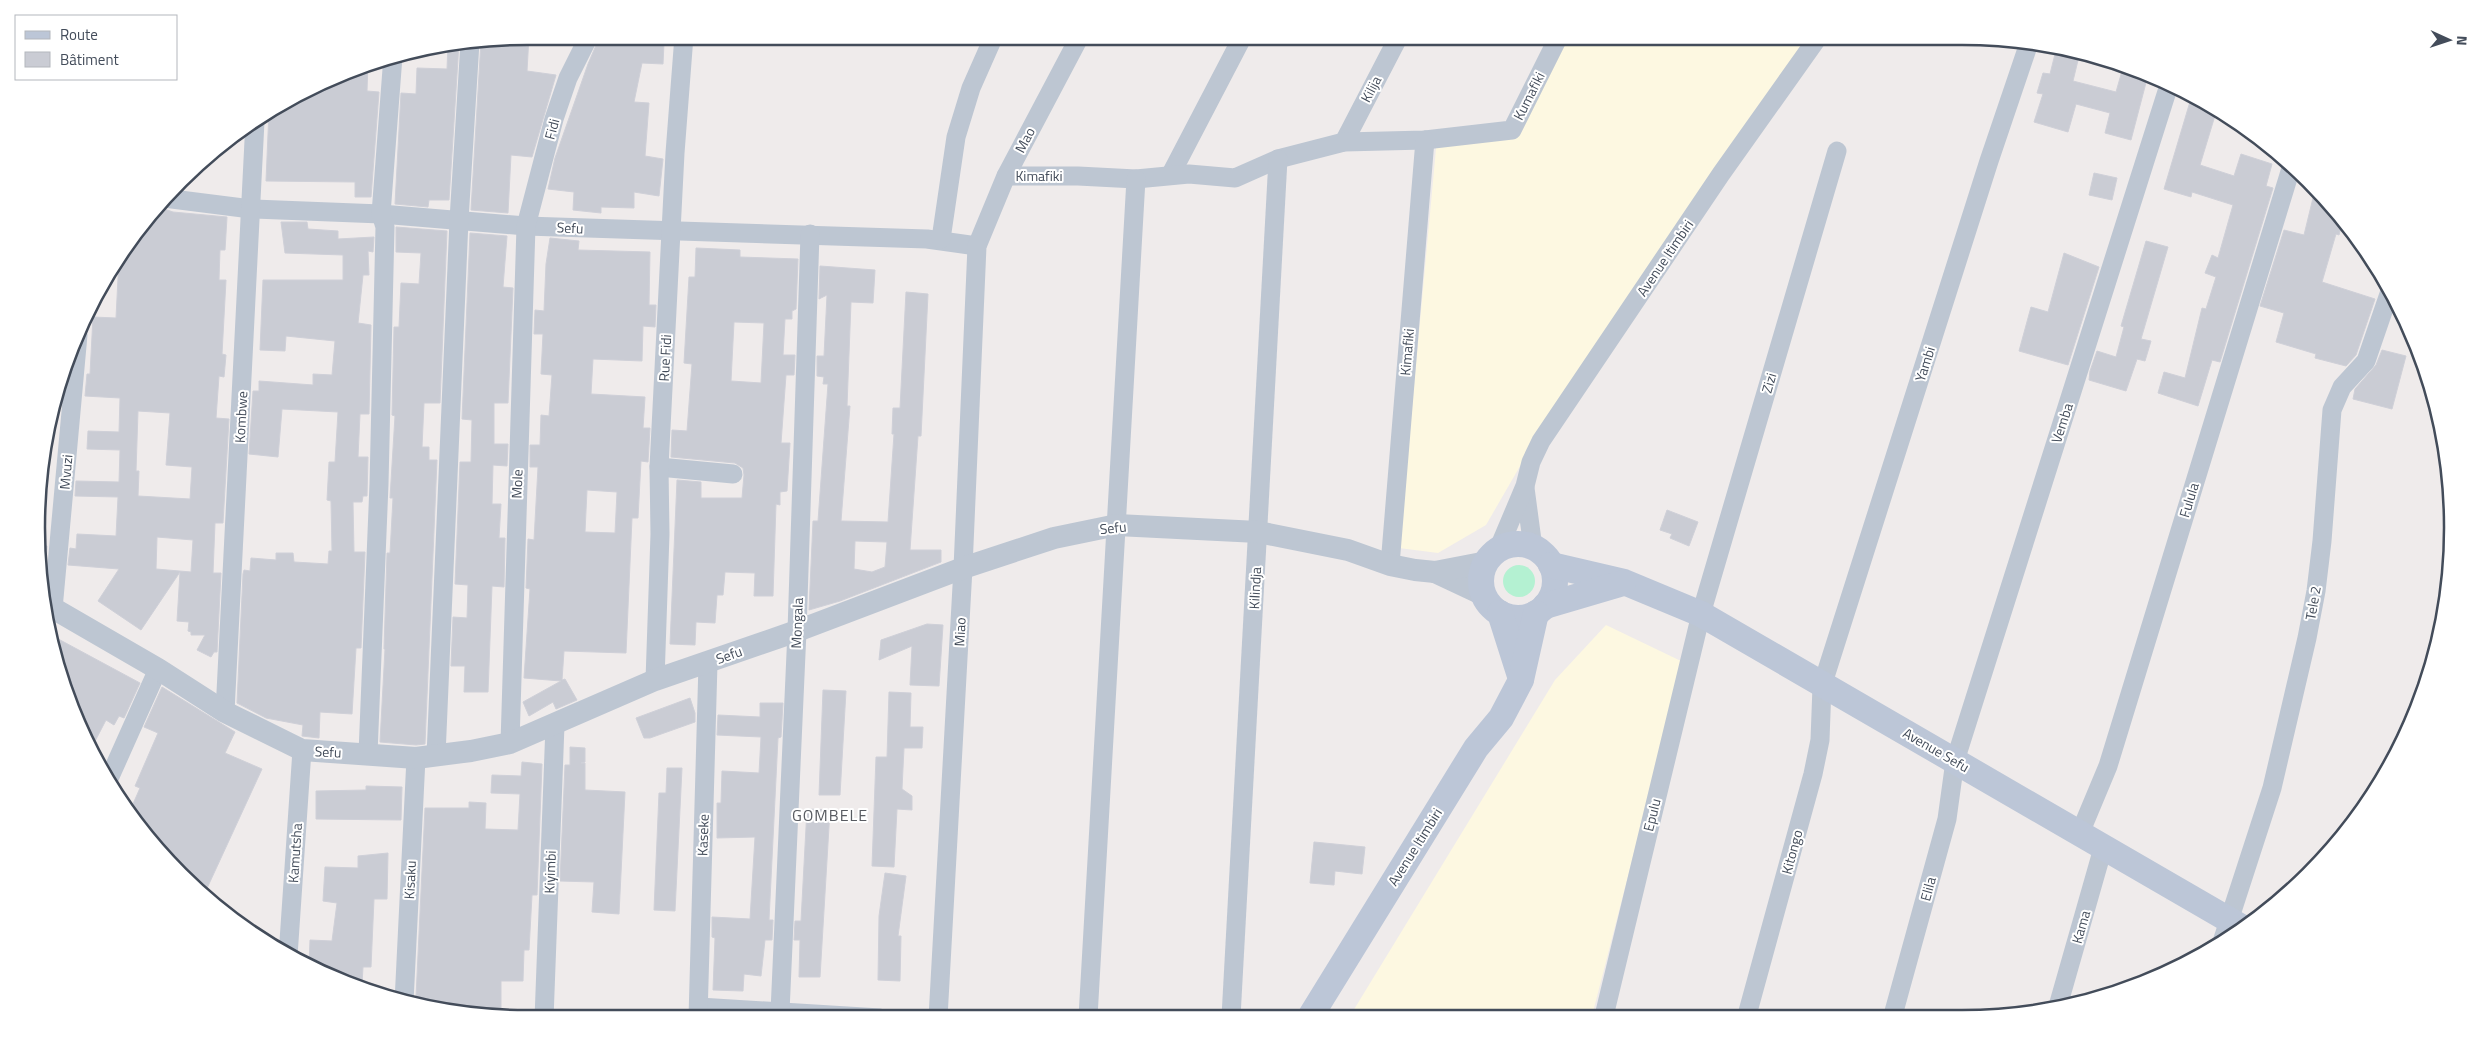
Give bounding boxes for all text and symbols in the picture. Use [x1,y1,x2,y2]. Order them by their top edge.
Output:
legend [15,15,178,80]
north arrow [2424,15,2474,65]
text: Route [60,23,98,46]
text: N [2452,35,2473,46]
text: Bâtiment [60,48,119,71]
street label: Kumafiki [1508,68,1550,123]
street label: Kilija [1355,72,1386,106]
street label: Fidi [539,116,564,142]
street label: Mao [1009,123,1040,156]
street label: Kimafiki [1015,165,1063,186]
street label: Avenue Itimbiri [1631,215,1698,300]
street label: Sefu [556,216,584,239]
street label: Kimafiki [1394,328,1419,376]
street label: Rue Fidi [653,334,676,382]
street label: Yambi [1909,344,1940,384]
street label: Zizi [1756,370,1781,395]
street label: Kombwe [229,391,252,443]
street label: Vemba [2045,400,2078,446]
street label: Mvuzi [54,453,78,490]
street label: Mole [505,469,528,499]
street label: Fulula [2173,480,2204,520]
street label: Sefu [1099,516,1127,539]
street label: Kilindja [1243,566,1266,610]
street label: Tele 2 [2299,584,2326,622]
street label: Mongala [785,597,808,649]
street label: Miao [948,617,971,647]
street label: Sefu [713,640,745,669]
street label: Avenue Sefu [1899,722,1973,777]
street label: Sefu [314,740,342,763]
street label: Epulu [1637,796,1666,834]
district label: GOMBELE [792,803,868,827]
street label: Avenue Itimbiri [1382,804,1447,890]
street label: Kaseke [691,814,714,856]
street label: Kamutsha [282,822,307,884]
street label: Kitongo [1775,827,1808,877]
street label: Kiyimbi [538,850,561,894]
street label: Kisaku [398,860,421,900]
street label: Elila [1914,874,1941,903]
street label: Kama [2066,908,2095,946]

